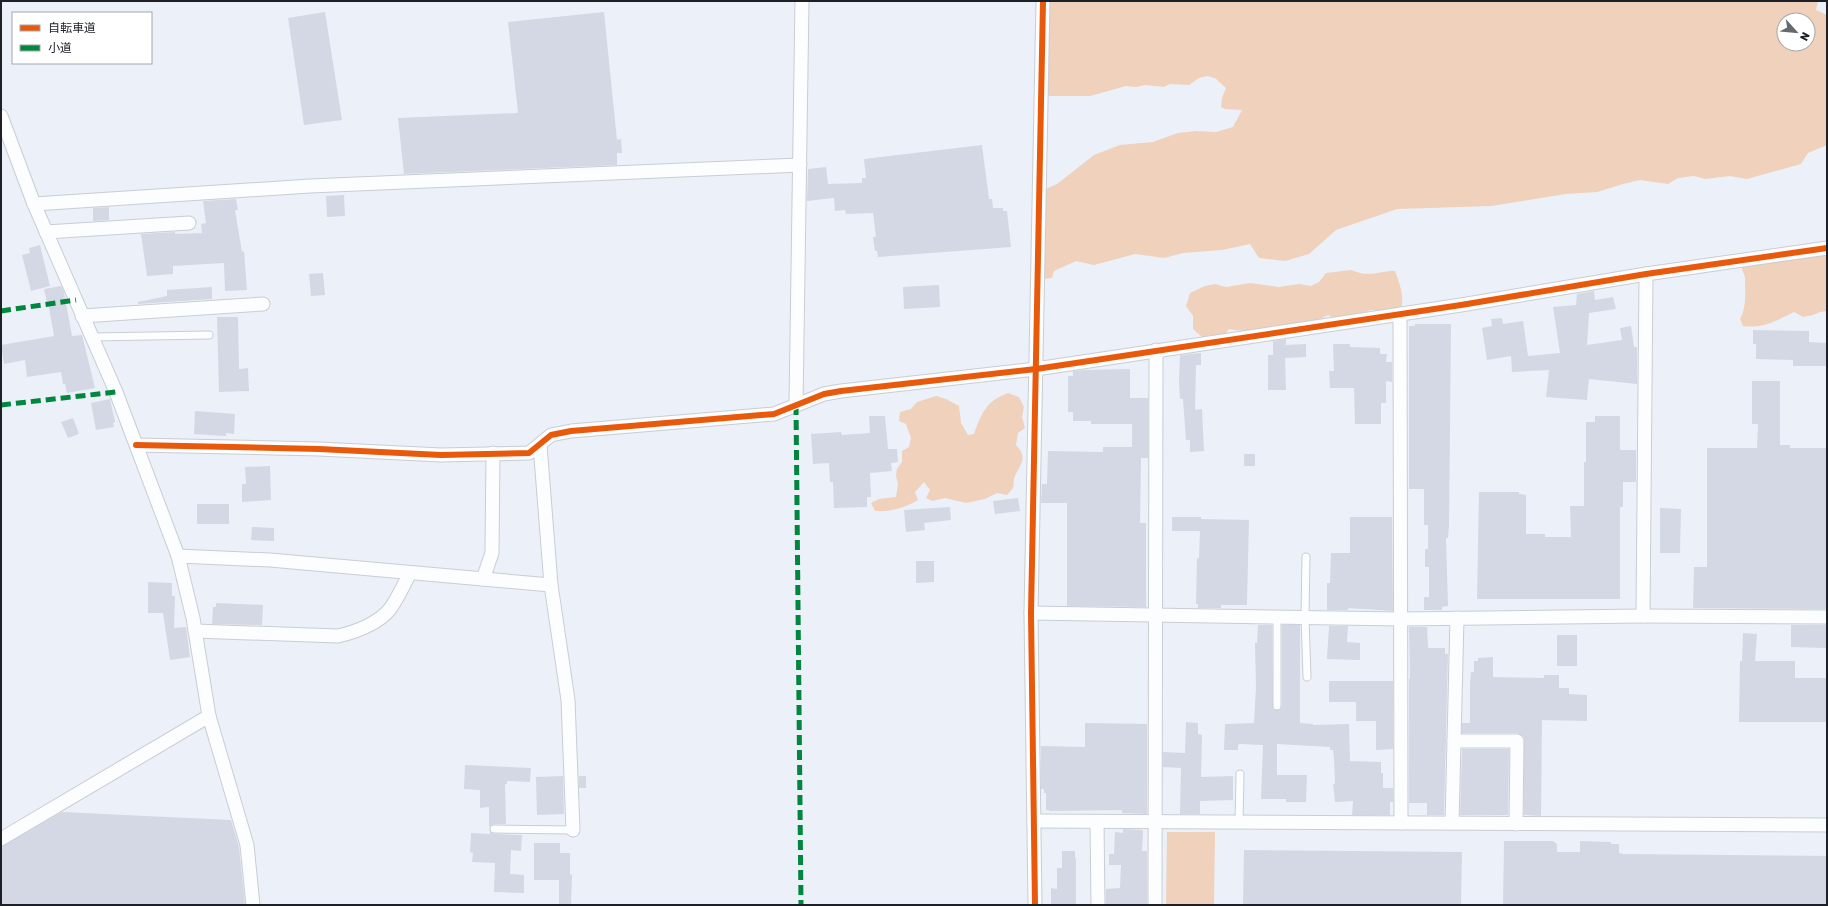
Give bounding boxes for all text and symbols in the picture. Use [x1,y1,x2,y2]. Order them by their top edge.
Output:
legend [12,12,152,64]
north arrow [1776,12,1816,52]
text: 自転車道 [48,21,96,35]
text: N [1797,30,1812,43]
text: 小道 [48,41,72,55]

